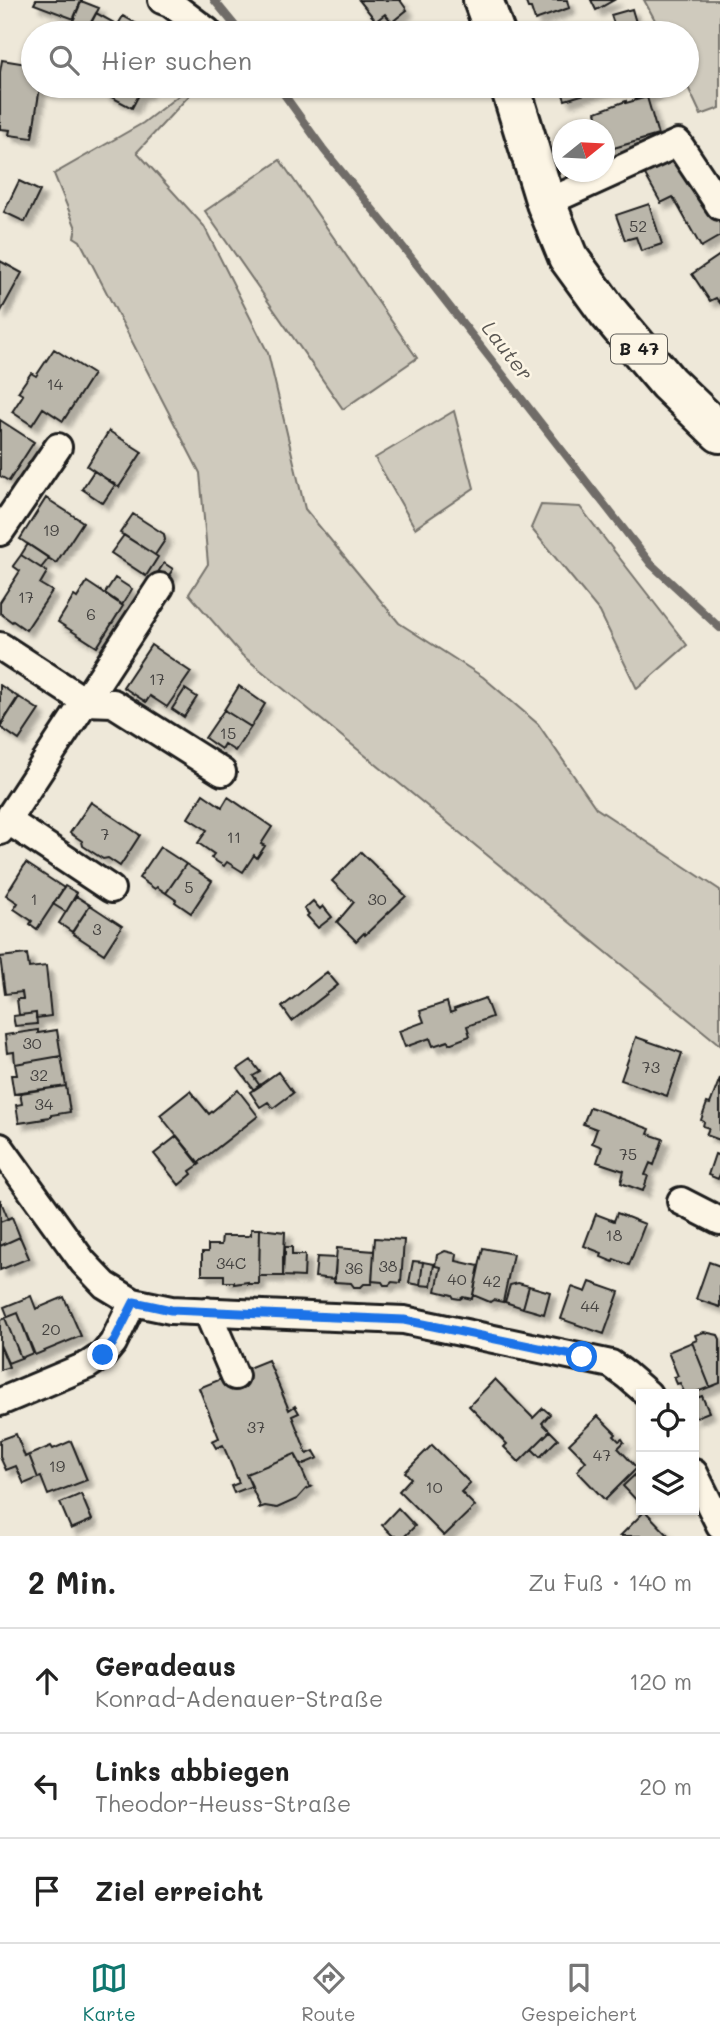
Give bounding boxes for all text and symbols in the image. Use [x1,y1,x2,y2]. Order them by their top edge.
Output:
search box [21,21,699,98]
icon: search [45,41,83,79]
text: Hier suchen [101,43,252,77]
north arrow [552,119,615,182]
house number: 52 [629,215,647,236]
water label: Lauter [476,315,540,385]
road number: B 47 [611,334,667,363]
house number: 14 [47,373,64,394]
house number: 19 [43,519,59,540]
house number: 17 [18,586,34,607]
house number: 6 [86,603,96,624]
house number: 17 [149,668,165,689]
house number: 15 [220,722,236,743]
house number: 7 [101,823,110,844]
house number: 11 [227,826,241,847]
house number: 5 [184,876,194,897]
house number: 1 [30,888,38,909]
house number: 30 [367,888,387,909]
house number: 3 [92,918,102,939]
house number: 30 [22,1032,42,1053]
house number: 73 [642,1056,660,1077]
house number: 32 [30,1064,48,1085]
house number: 34 [35,1093,54,1114]
house number: 75 [619,1143,637,1164]
house number: 18 [606,1224,623,1245]
house number: 34C [216,1252,246,1273]
house number: 38 [378,1255,398,1276]
house number: 36 [344,1257,364,1278]
house number: 40 [447,1268,467,1289]
house number: 42 [483,1270,501,1291]
house number: 44 [581,1295,600,1316]
house number: 20 [42,1318,61,1339]
route end [87,1339,118,1370]
route start [566,1341,597,1372]
map controls [636,1389,699,1515]
button: locate [636,1389,699,1452]
house number: 37 [247,1416,265,1437]
house number: 47 [593,1444,611,1465]
button: layers [636,1452,699,1515]
house number: 19 [49,1455,65,1476]
house number: 10 [425,1476,443,1497]
text: 2 Min. [28,1562,116,1602]
text: Zu Fuß · 140 m [528,1567,692,1597]
text: Geradeaus [95,1649,236,1683]
icon: ahead [28,1662,66,1700]
text: 120 m [629,1666,692,1696]
text: Konrad-Adenauer-Straße [95,1683,383,1713]
text: Links abbiegen [95,1754,290,1788]
icon: left [28,1767,66,1805]
text: 20 m [639,1771,692,1801]
text: Theodor-Heuss-Straße [95,1788,351,1818]
icon: arrive [28,1872,66,1910]
text: Ziel erreicht [95,1874,263,1908]
tab: Karte [83,1959,136,2026]
tab: Route [302,1959,356,2026]
tab: Gespeichert [521,1959,637,2026]

